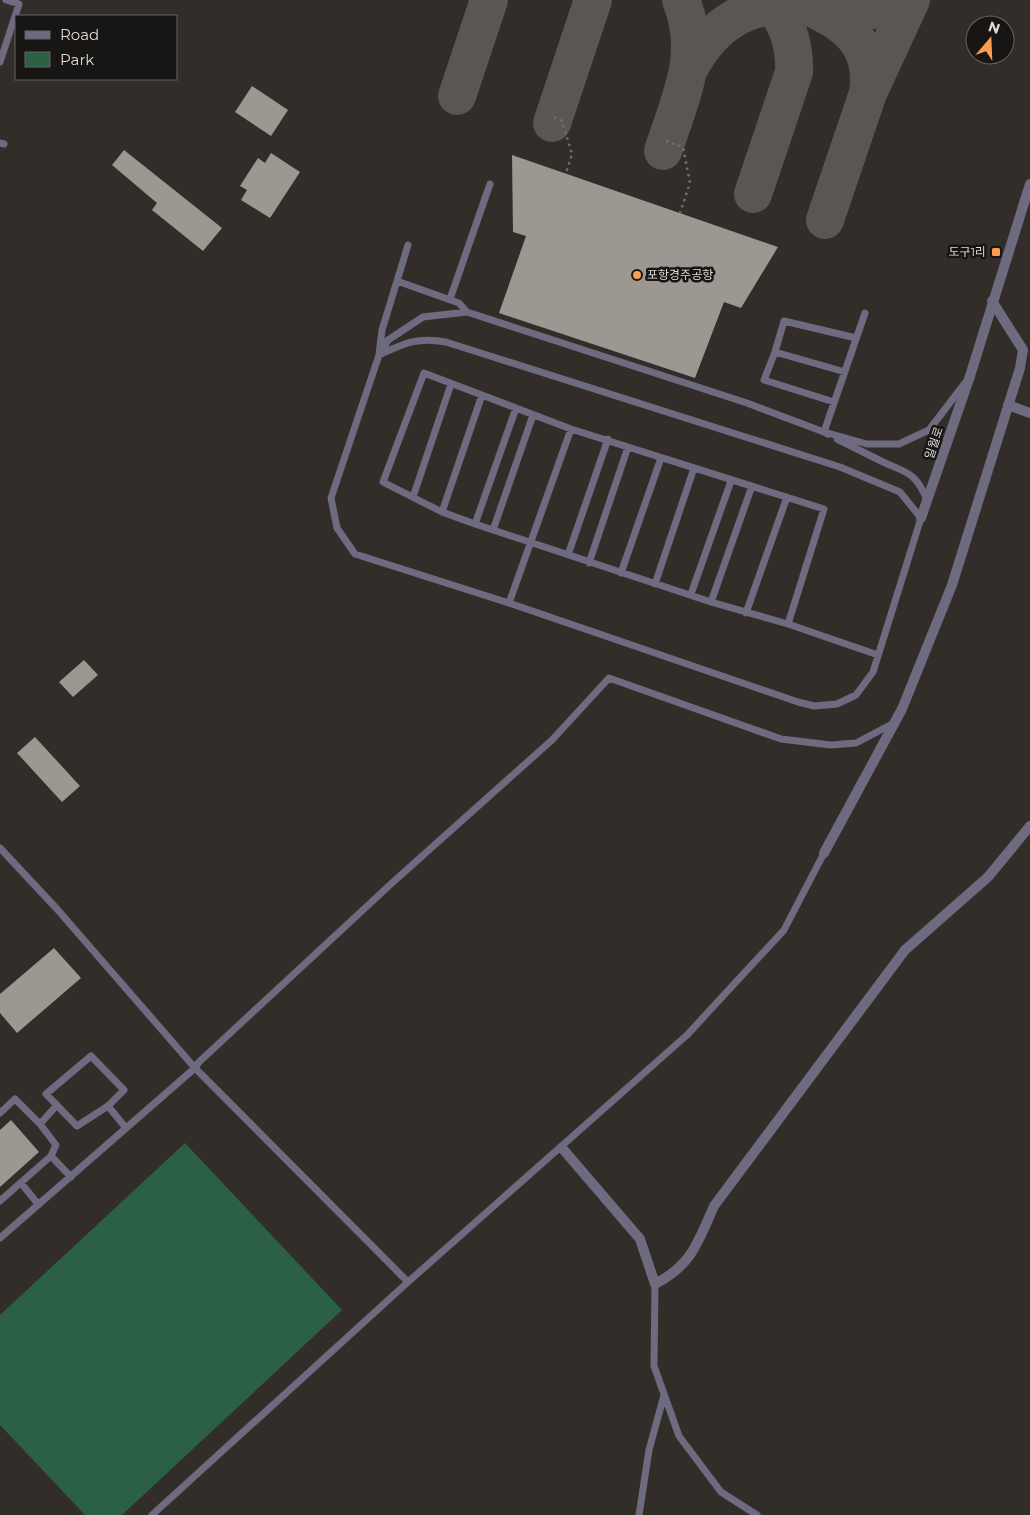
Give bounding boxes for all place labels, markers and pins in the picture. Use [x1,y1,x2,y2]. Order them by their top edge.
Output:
place label: 도구1리 [949,244,986,259]
marker: 도구1리 [990,246,1002,258]
place label: 포항경주공항 [647,267,713,282]
marker: 포항경주공항 [631,269,643,281]

